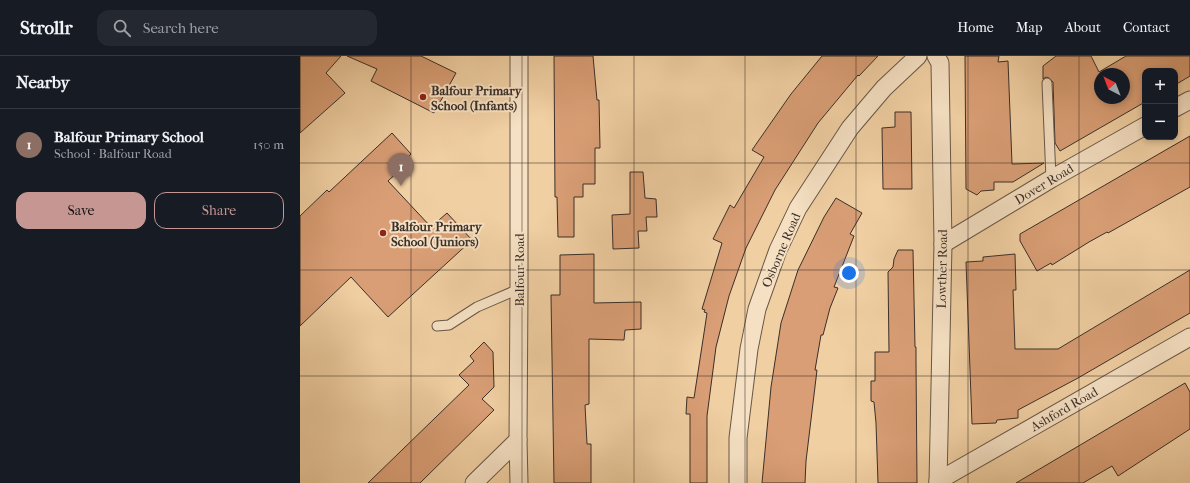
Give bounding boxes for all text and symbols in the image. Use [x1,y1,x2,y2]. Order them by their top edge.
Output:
search box [97,10,377,46]
text: Strollr [20,17,73,39]
icon: search [111,17,133,39]
text: Search here [143,19,219,37]
text: Home [957,19,994,36]
text: Map [1016,19,1043,36]
text: About [1065,19,1101,36]
text: Contact [1123,19,1170,36]
north arrow [1094,68,1130,104]
map controls [1142,68,1178,140]
button: + [1142,68,1178,104]
text: Nearby [16,72,70,92]
place label: Balfour Primary School (Infants) [431,83,523,113]
marker: Balfour Primary School (Infants) [418,92,428,102]
button: − [1142,104,1178,140]
text: Balfour Primary School [54,128,204,146]
text: 1 [27,137,31,152]
text: 150 m [253,137,284,152]
text: School · Balfour Road [54,146,172,161]
pin: 1 [388,153,414,186]
street label: Dover Road [1012,160,1077,207]
button: Save [16,192,146,229]
button: Share [154,192,284,229]
street label: Osborne Road [759,210,804,290]
place label: Balfour Primary School (Juniors) [391,219,483,250]
marker: Balfour Primary School (Juniors) [378,228,388,238]
street label: Lowther Road [934,228,950,309]
street label: Balfour Road [512,232,527,307]
your location [839,263,859,283]
street label: Ashford Road [1027,383,1101,435]

